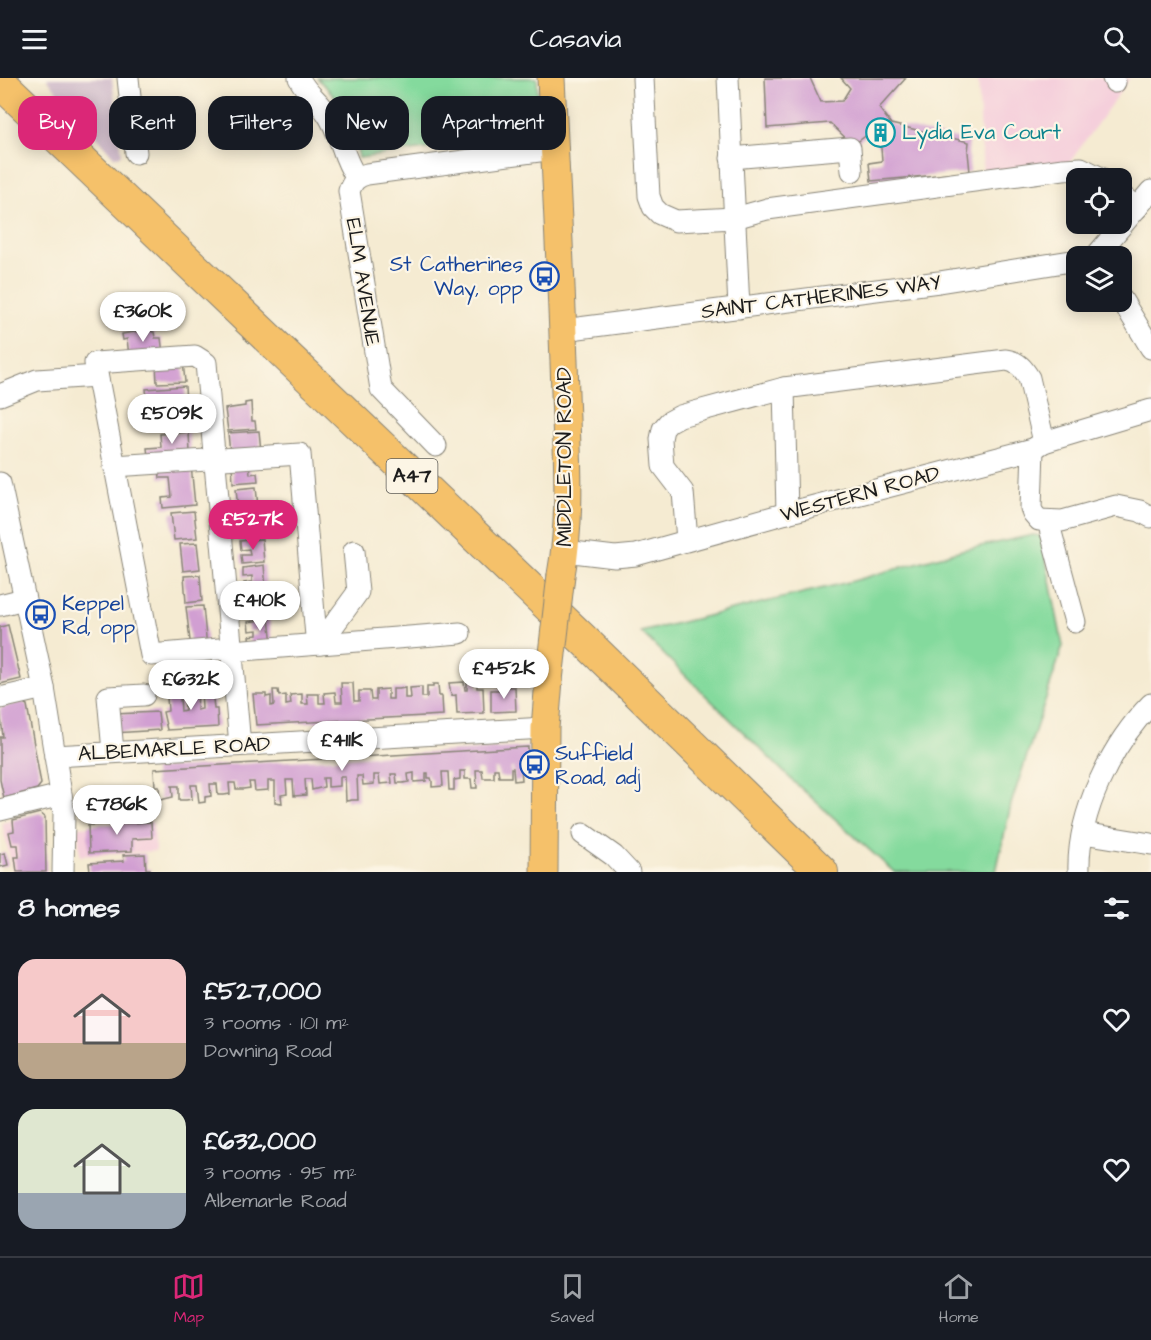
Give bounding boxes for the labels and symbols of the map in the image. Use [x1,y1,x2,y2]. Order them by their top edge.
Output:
building icon: Lydia Eva Court [865,116,897,148]
place label: Lydia Eva Court [902,118,1061,149]
street label: ELM AVENUE [339,216,388,349]
place label: St Catherines Way, opp [390,250,523,305]
bus stop icon: St Catherines Way, opp [528,260,560,292]
street label: SAINT CATHERINES WAY [699,268,943,326]
pin: £360K [101,292,185,343]
street label: MIDDLETON ROAD [550,367,579,547]
pin: £509K [130,394,214,445]
road number: A47 [386,459,438,493]
street label: WESTERN ROAD [777,459,943,529]
pin: £527K [211,500,295,551]
pin: £410K [218,581,302,632]
place label: Keppel Rd, opp [62,589,135,643]
bus stop icon: Keppel Rd, opp [25,599,57,631]
pin: £452K [462,649,546,700]
pin: £632K [149,660,233,711]
pin: £411K [300,721,384,772]
street label: ALBEMARLE ROAD [77,729,271,769]
place label: Suffield Road, adj [555,739,641,792]
bus stop icon: Suffield Road, adj [518,749,550,781]
pin: £786K [75,785,159,836]

